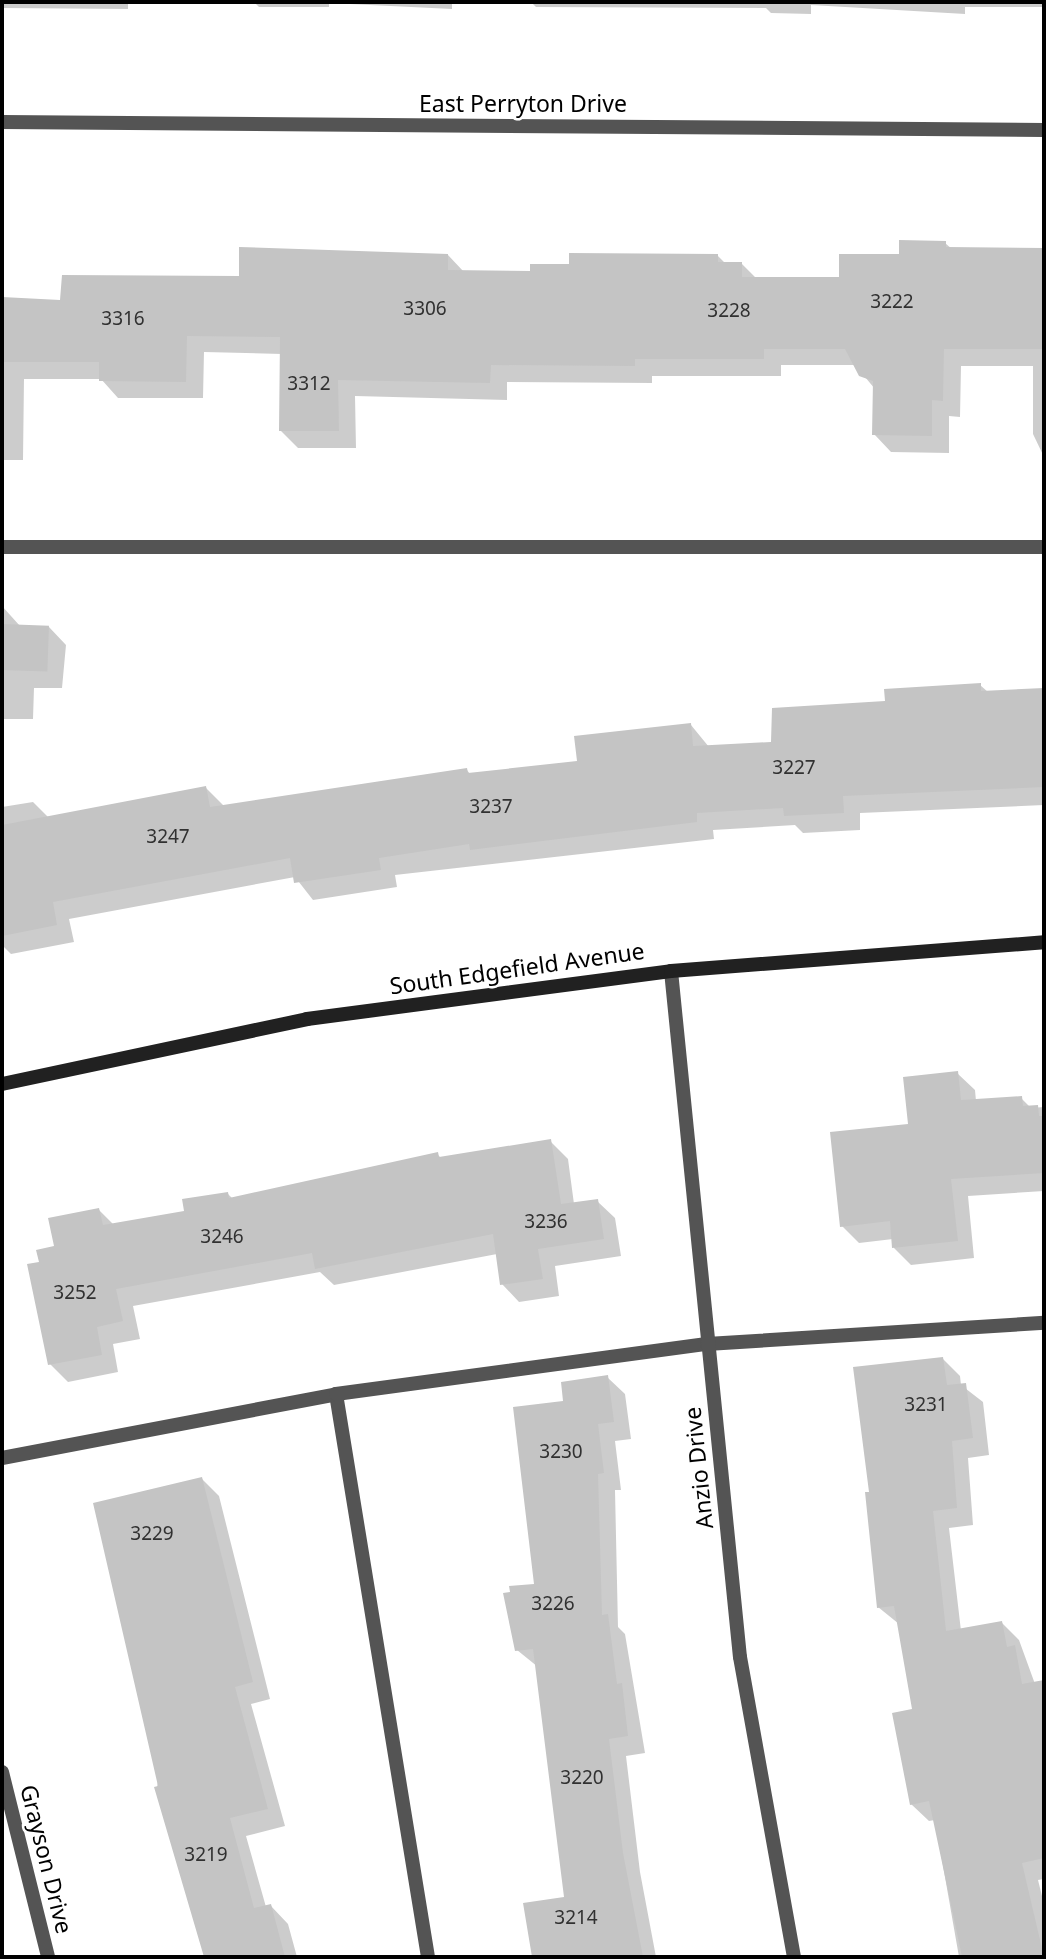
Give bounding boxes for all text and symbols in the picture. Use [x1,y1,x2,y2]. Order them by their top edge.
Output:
street label: East Perryton Drive [419,89,627,117]
house number: 3222 [870,291,914,313]
house number: 3306 [403,298,447,320]
house number: 3228 [707,300,751,322]
house number: 3316 [101,308,145,330]
house number: 3312 [287,373,331,395]
house number: 3227 [772,757,816,779]
house number: 3237 [469,796,513,818]
house number: 3247 [146,826,190,848]
street label: South Edgefield Avenue [388,936,646,1000]
house number: 3236 [524,1211,568,1233]
house number: 3246 [200,1226,244,1248]
house number: 3252 [53,1282,97,1304]
house number: 3231 [904,1394,948,1416]
street label: Anzio Drive [678,1406,718,1530]
house number: 3230 [539,1441,583,1463]
house number: 3229 [130,1523,174,1545]
house number: 3226 [531,1593,575,1615]
house number: 3220 [560,1767,604,1789]
street label: Grayson Drive [15,1782,79,1936]
house number: 3219 [184,1844,228,1866]
house number: 3214 [554,1907,598,1929]

